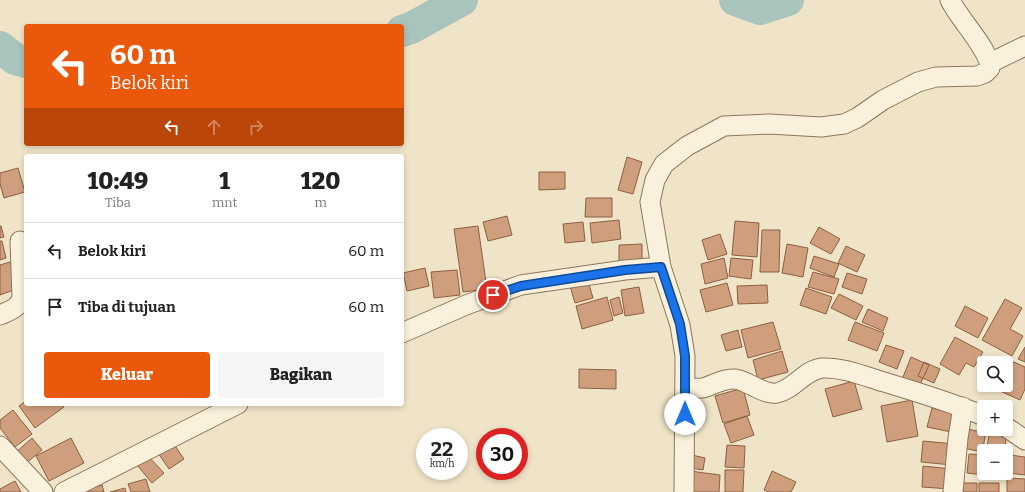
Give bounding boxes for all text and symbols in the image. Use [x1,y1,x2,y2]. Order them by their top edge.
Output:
text: 60 m [110,38,176,71]
icon: left [44,40,96,92]
text: Belok kiri [110,72,189,94]
icon: left [161,116,183,138]
icon: ahead [203,116,225,138]
icon: right [245,116,267,138]
text: 10:49 [88,167,148,195]
text: 1 [219,167,230,195]
text: 120 [301,167,340,195]
text: Tiba [105,195,131,210]
text: mnt [212,195,237,210]
text: m [314,195,327,210]
icon: left [44,240,66,262]
text: Belok kiri [78,242,146,260]
text: 60 m [348,242,384,260]
pin [476,278,510,312]
icon: arrive [482,284,504,306]
icon: arrive [44,296,66,318]
text: Tiba di tujuan [78,298,176,316]
text: 60 m [348,298,384,316]
button: Keluar [44,352,210,398]
button: Bagikan [218,352,384,398]
map controls [977,356,1013,480]
button: search [977,356,1013,392]
position arrow [664,393,706,435]
button: + [977,400,1013,436]
speed limit sign: 30 [476,428,528,480]
text: 22 [431,437,453,461]
button: − [977,444,1013,480]
text: km/h [430,458,454,470]

